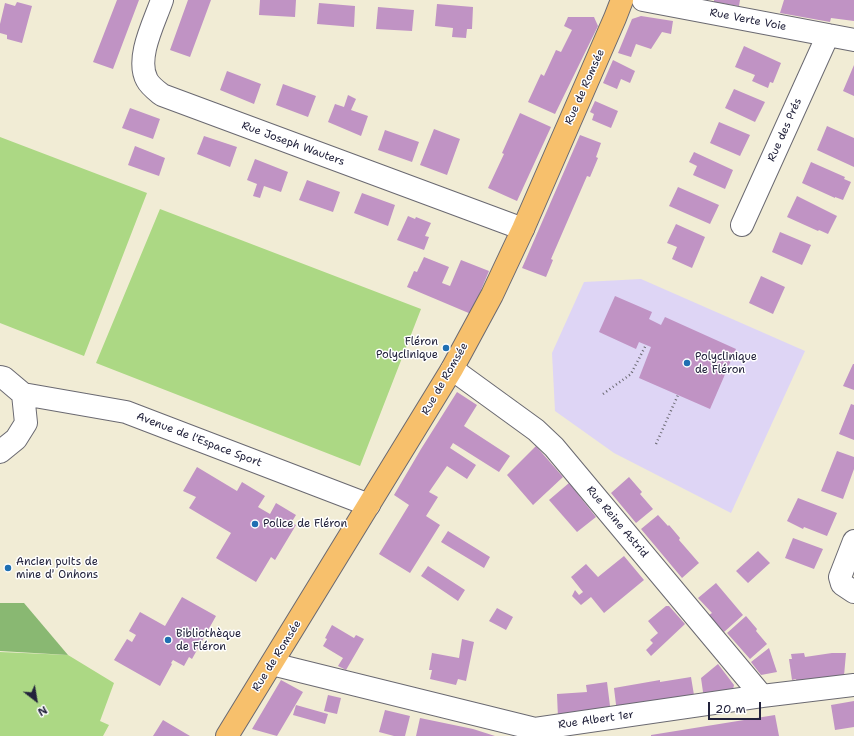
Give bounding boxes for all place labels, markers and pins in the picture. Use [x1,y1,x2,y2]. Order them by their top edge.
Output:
place label: Fléron Polyclinique [376,335,438,361]
marker: Fléron Polyclinique [441,343,451,353]
place label: Polyclinique de Fléron [695,350,757,376]
marker: Polyclinique de Fléron [682,358,692,368]
place label: Police de Fléron [263,517,347,531]
marker: Police de Fléron [250,519,260,529]
place label: Ancien puits de mine d' Onhons [16,555,98,581]
marker: Ancien puits de mine d' Onhons [3,563,13,573]
place label: Bibliothèque de Fléron [176,627,241,653]
marker: Bibliothèque de Fléron [163,635,173,645]

